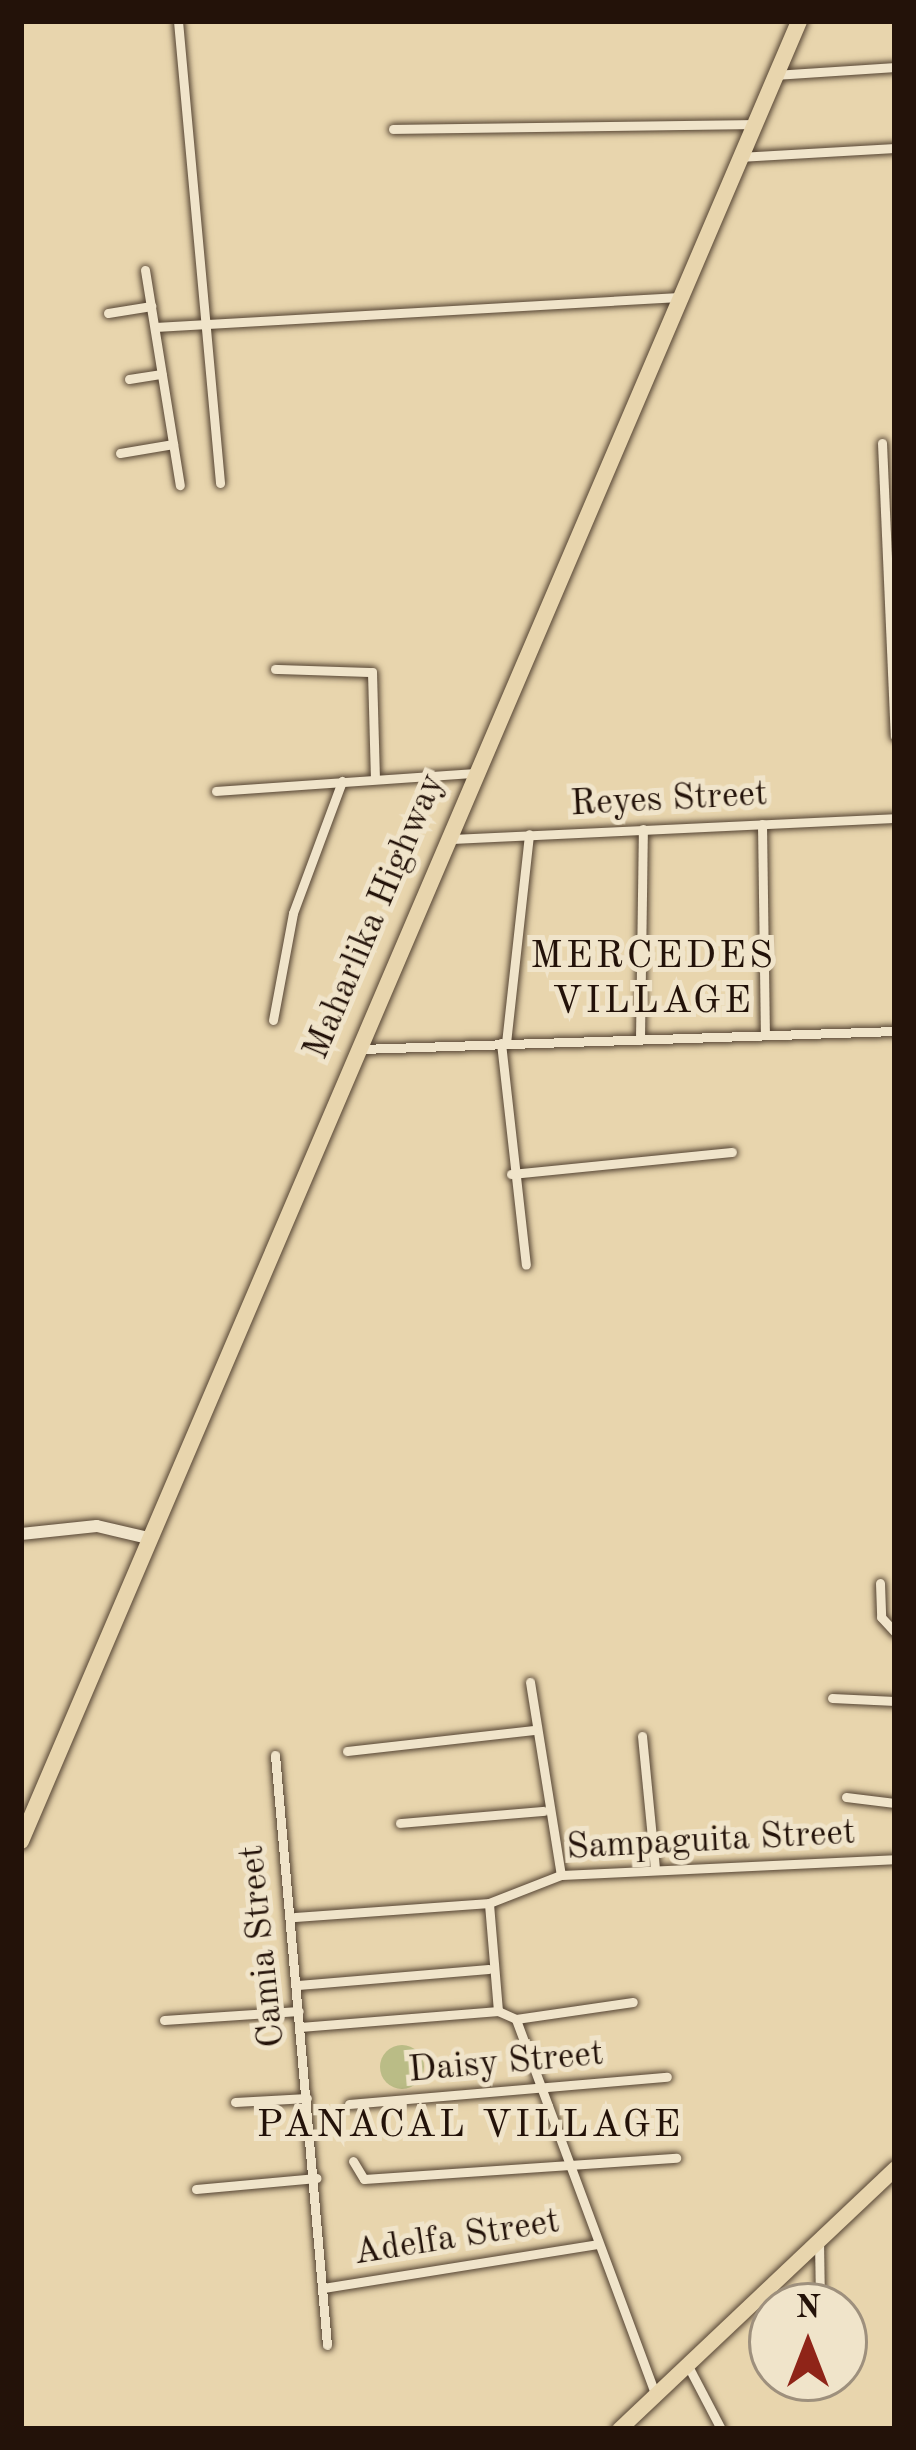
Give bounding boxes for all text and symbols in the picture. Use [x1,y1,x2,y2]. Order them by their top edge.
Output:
street label: Maharlika Highway [296,768,456,1066]
street label: Reyes Street [569,774,769,828]
district label: MERCEDES VILLAGE [530,935,776,1026]
street label: Sampaguita Street [565,1813,857,1871]
street label: Camia Street [232,1843,296,2049]
street label: Daisy Street [407,2034,605,2094]
district label: PANACAL VILLAGE [257,2103,683,2149]
street label: Adelfa Street [351,2201,563,2277]
north arrow [748,2282,868,2402]
text: N [795,2292,821,2325]

